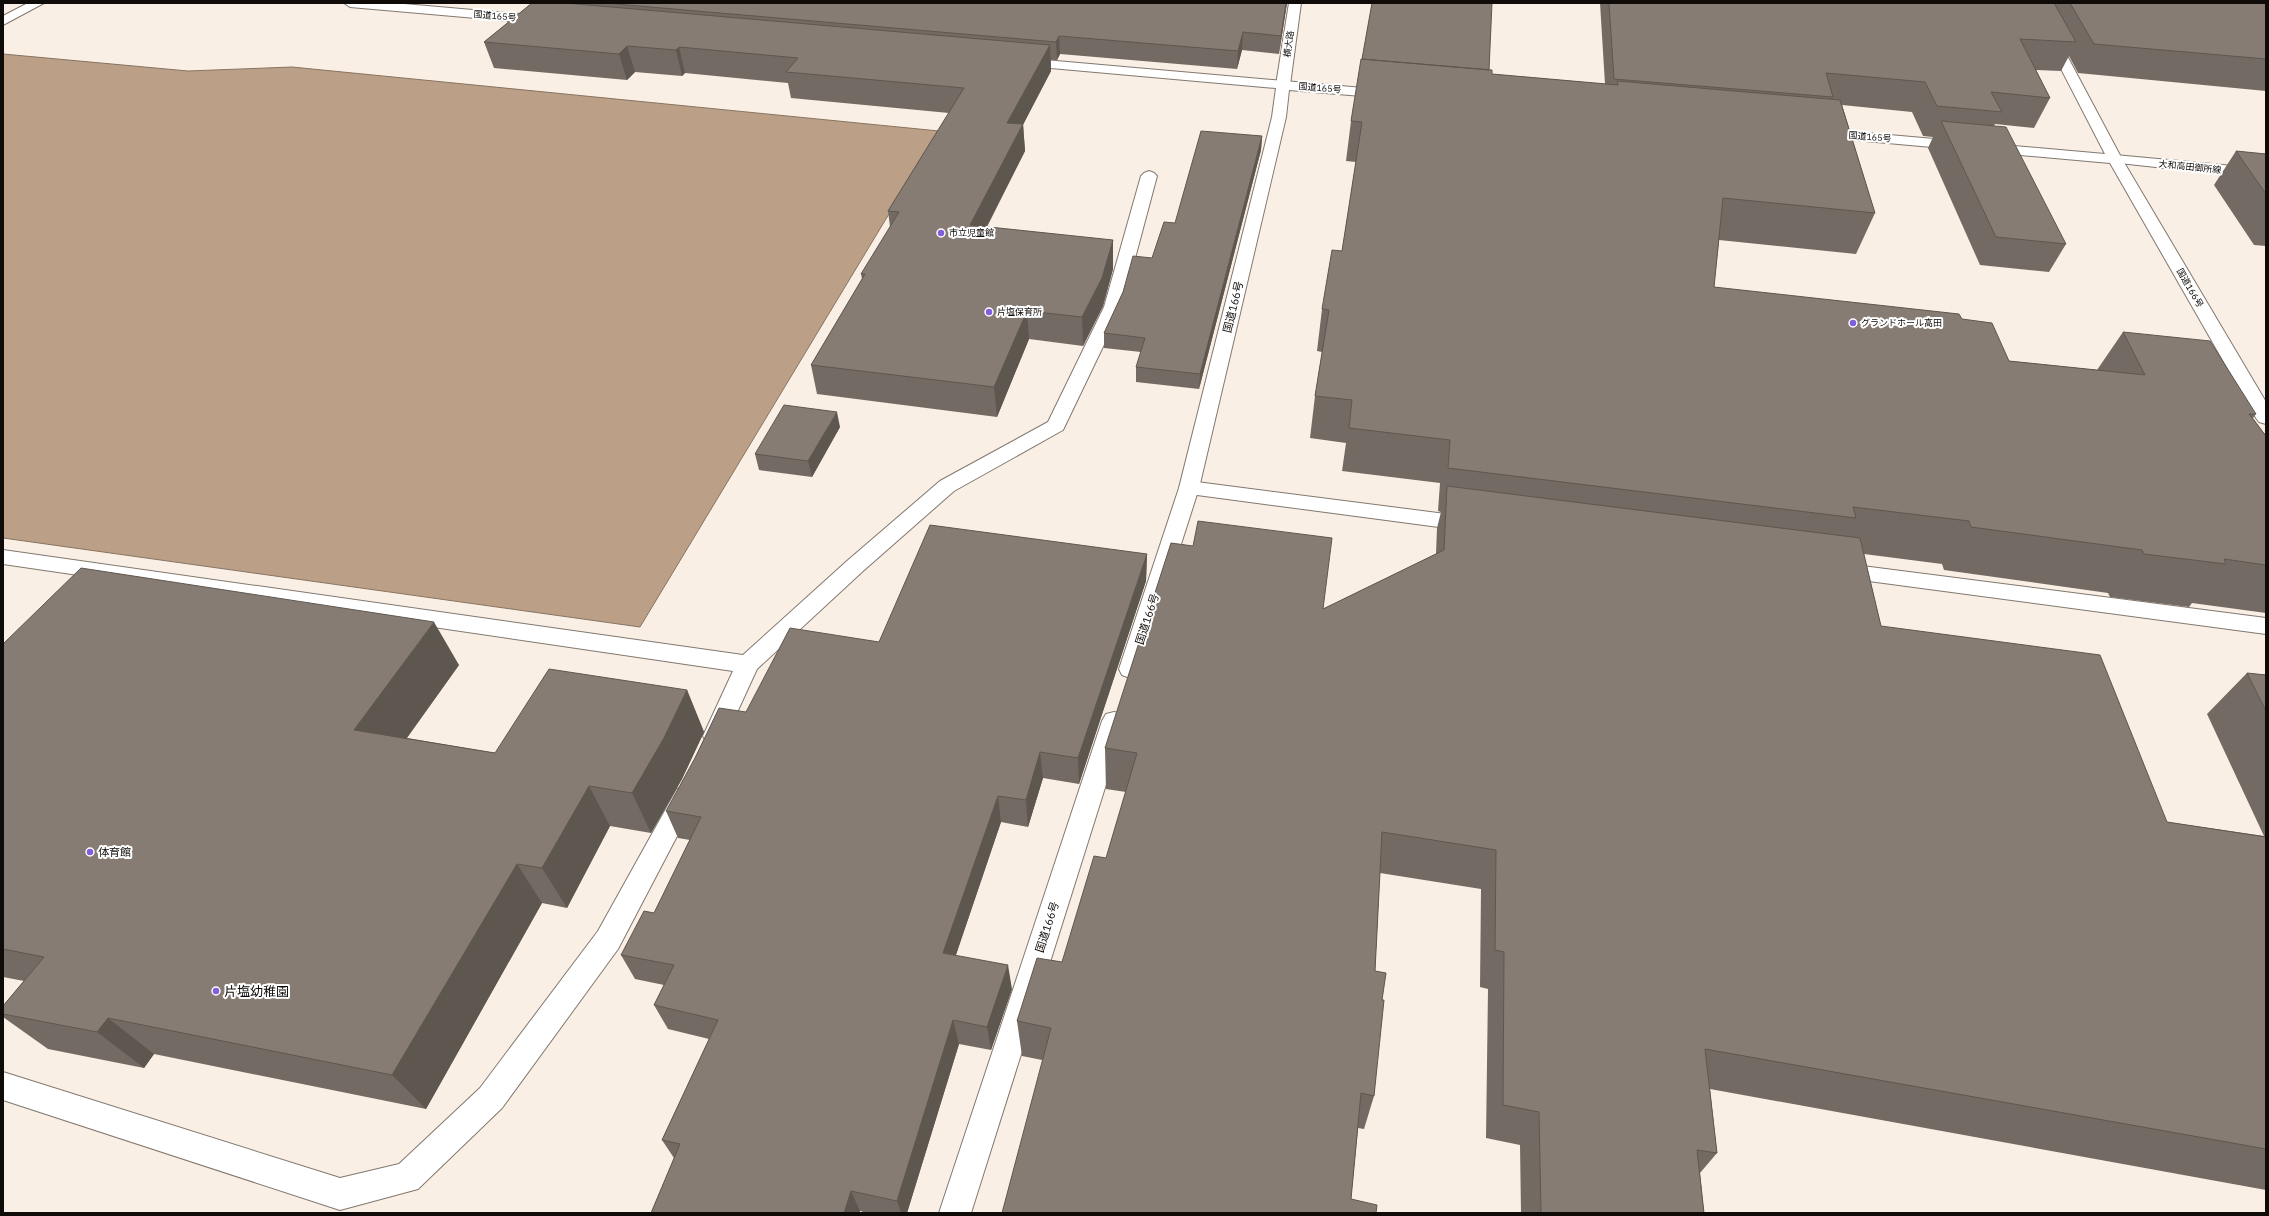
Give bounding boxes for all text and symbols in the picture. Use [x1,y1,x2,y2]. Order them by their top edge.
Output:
street label: 国道165号 [473,8,517,23]
street label: 横大路 [1281,30,1296,58]
street label: 国道165号 [1298,80,1342,95]
street label: 国道165号 [1848,129,1892,144]
street label: 大和高田御所線 [2158,158,2223,175]
place label: 市立児童館 [949,227,994,238]
marker: 市立児童館 [936,228,946,238]
street label: 国道166号 [2175,266,2206,309]
street label: 国道166号 [1220,280,1246,334]
place label: 片塩保育所 [997,306,1042,317]
marker: 片塩保育所 [984,307,994,317]
place label: グランドホール高田 [1861,317,1942,328]
marker: グランドホール高田 [1848,318,1858,328]
street label: 国道166号 [1132,592,1162,646]
place label: 体育館 [98,845,131,859]
marker: 体育館 [85,847,95,857]
street label: 国道166号 [1032,900,1062,954]
place label: 片塩幼稚園 [224,983,289,1000]
marker: 片塩幼稚園 [211,986,221,996]

